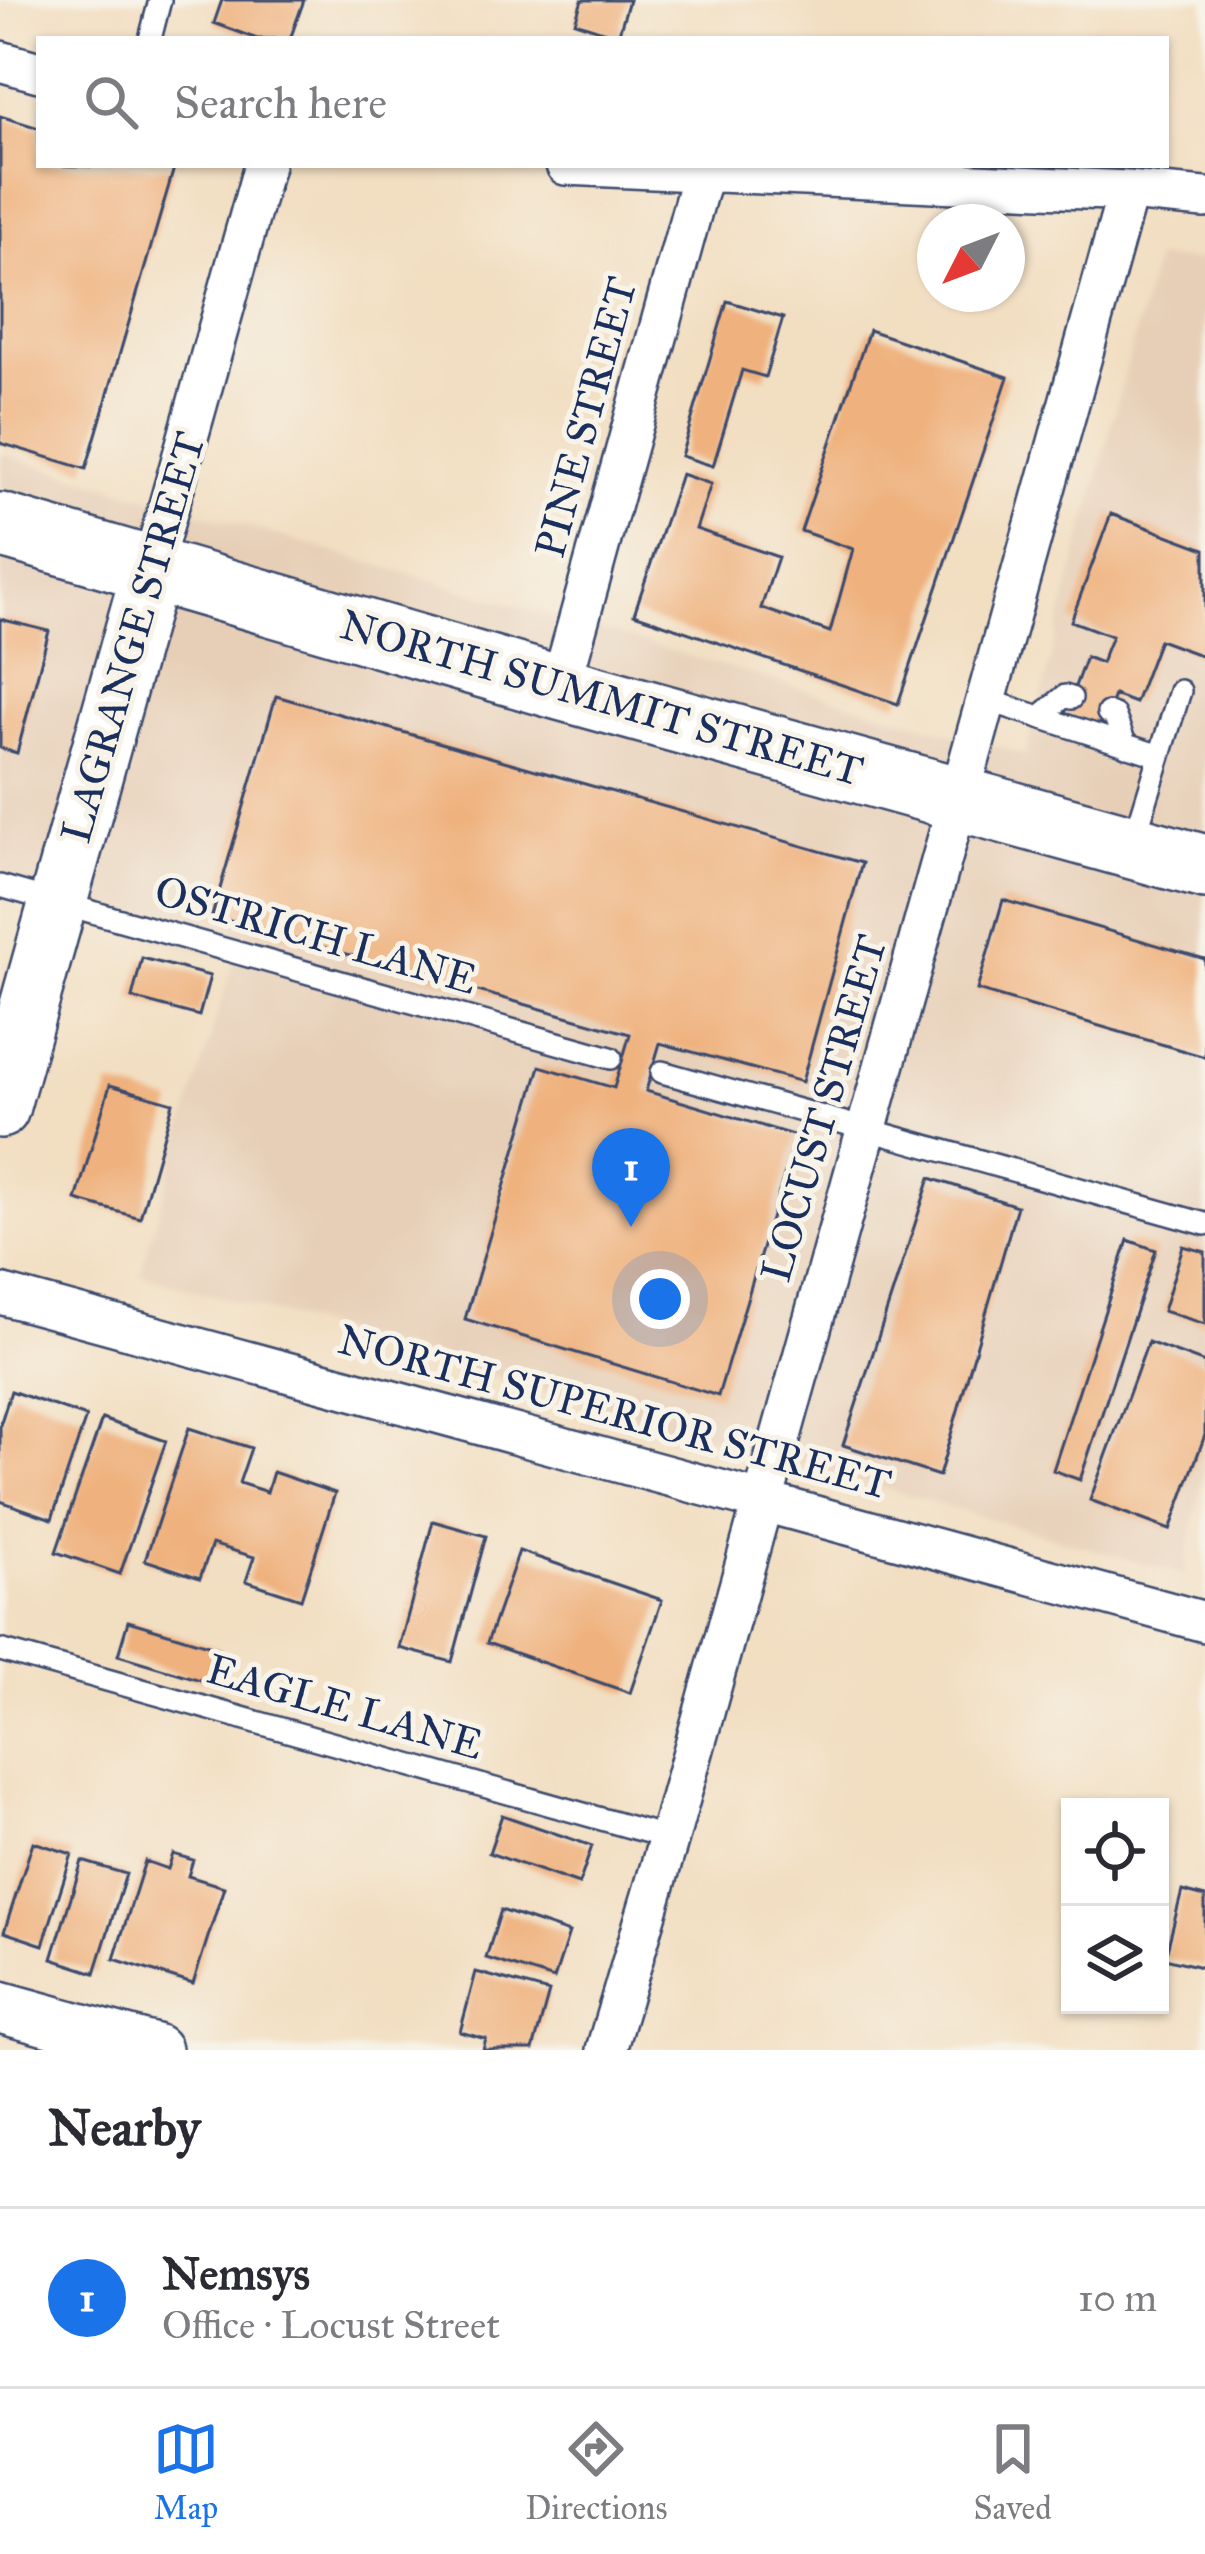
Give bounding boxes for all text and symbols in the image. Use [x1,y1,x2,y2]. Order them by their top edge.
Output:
search box [36,36,1169,168]
icon: search [78,69,144,135]
text: Search here [174,75,387,130]
north arrow [917,204,1025,312]
street label: PINE STREET [524,271,648,563]
street label: LAGRANGE STREET [49,426,216,848]
street label: NORTH SUMMIT STREET [334,598,869,798]
street label: OSTRICH LANE [149,864,483,1006]
street label: LOCUST STREET [750,929,898,1288]
pin: 1 [592,1128,670,1227]
your location [630,1269,690,1329]
street label: NORTH SUPERIOR STREET [333,1313,897,1511]
street label: EAGLE LANE [201,1643,489,1771]
map controls [1061,1798,1169,2014]
button: locate [1061,1798,1169,1906]
button: layers [1061,1906,1169,2014]
text: Nearby [48,2097,200,2159]
text: Nemsys [162,2246,310,2301]
text: 1 [79,2274,95,2322]
text: 10 m [1078,2274,1157,2322]
text: Office · Locust Street [162,2301,500,2349]
tab: Map [153,2416,219,2528]
tab: Directions [525,2416,667,2528]
tab: Saved [974,2416,1052,2528]

